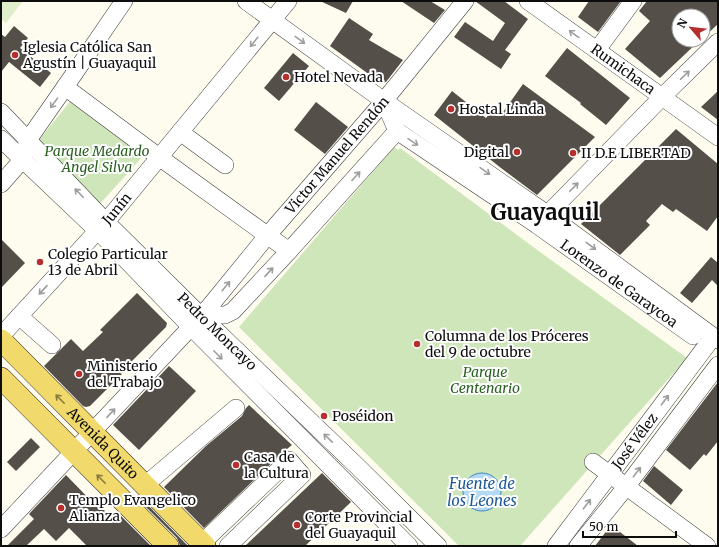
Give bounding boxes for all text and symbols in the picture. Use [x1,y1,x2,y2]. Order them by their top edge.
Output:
north arrow [671,8,711,48]
text: N [674,16,691,30]
one-way arrow [568,30,579,38]
one-way arrow [295,36,306,44]
one-way arrow [250,37,259,47]
place label: Iglesia Católica San Agustín | Guayaquil [22,38,157,72]
street label: Rumichaca [587,40,659,98]
marker: Iglesia Católica San Agustín | Guayaquil [10,50,20,60]
place label: Hotel Nevada [294,68,383,86]
one-way arrow [680,70,690,80]
marker: Hotel Nevada [281,72,291,82]
street label: Victor Manuel Rendón [281,93,393,218]
one-way arrow [50,97,58,108]
place label: Hostal Linda [459,100,545,118]
marker: Hostal Linda [446,104,456,114]
one-way arrow [408,138,419,146]
park label: Parque Medardo Angel Silva [45,142,149,176]
place label: Digital [464,143,510,161]
place label: II D.E LIBERTAD [581,144,691,162]
marker: Digital [512,147,522,157]
marker: II D.E LIBERTAD [568,148,578,158]
one-way arrow [479,167,490,175]
one-way arrow [352,171,361,181]
one-way arrow [569,182,579,192]
one-way arrow [75,189,84,199]
street label: Junín [98,189,135,229]
district label: Guayaquil [490,198,600,226]
street label: Lorenzo de Garaycoa [557,236,682,331]
one-way arrow [585,242,596,251]
place label: Colegio Particular 13 de Abril [48,245,168,279]
marker: Colegio Particular 13 de Abril [35,257,45,267]
one-way arrow [264,267,274,277]
one-way arrow [222,281,231,291]
one-way arrow [38,285,48,295]
street label: Pedro Moncayo [174,289,261,374]
place label: Columna de los Próceres del 9 de octubre [425,327,589,361]
marker: Columna de los Próceres del 9 de octubre [412,339,422,349]
one-way arrow [213,350,223,360]
place label: Ministerio del Trabajo [87,357,162,391]
park label: Parque Centenario [450,363,520,397]
marker: Ministerio del Trabajo [74,369,84,379]
one-way arrow [55,394,65,404]
one-way arrow [661,394,670,405]
street label: Avenida Quito [63,403,143,483]
place label: Poséidon [332,407,394,425]
one-way arrow [106,408,115,418]
street label: José Vélez [607,409,662,474]
marker: Poséidon [319,411,329,421]
one-way arrow [323,433,333,442]
place label: Casa de la Cultura [244,448,309,482]
marker: Casa de la Cultura [231,460,241,470]
one-way arrow [633,466,641,477]
one-way arrow [96,474,106,484]
water label: Fuente de los Leones [447,474,517,510]
place label: Templo Evangelico Alianza [68,491,196,525]
one-way arrow [583,498,592,509]
marker: Templo Evangelico Alianza [56,503,66,513]
place label: Corte Provincial del Guayaquil [305,508,413,542]
scale bar [583,513,676,539]
text: 50 m [589,519,618,534]
marker: Corte Provincial del Guayaquil [292,520,302,530]

